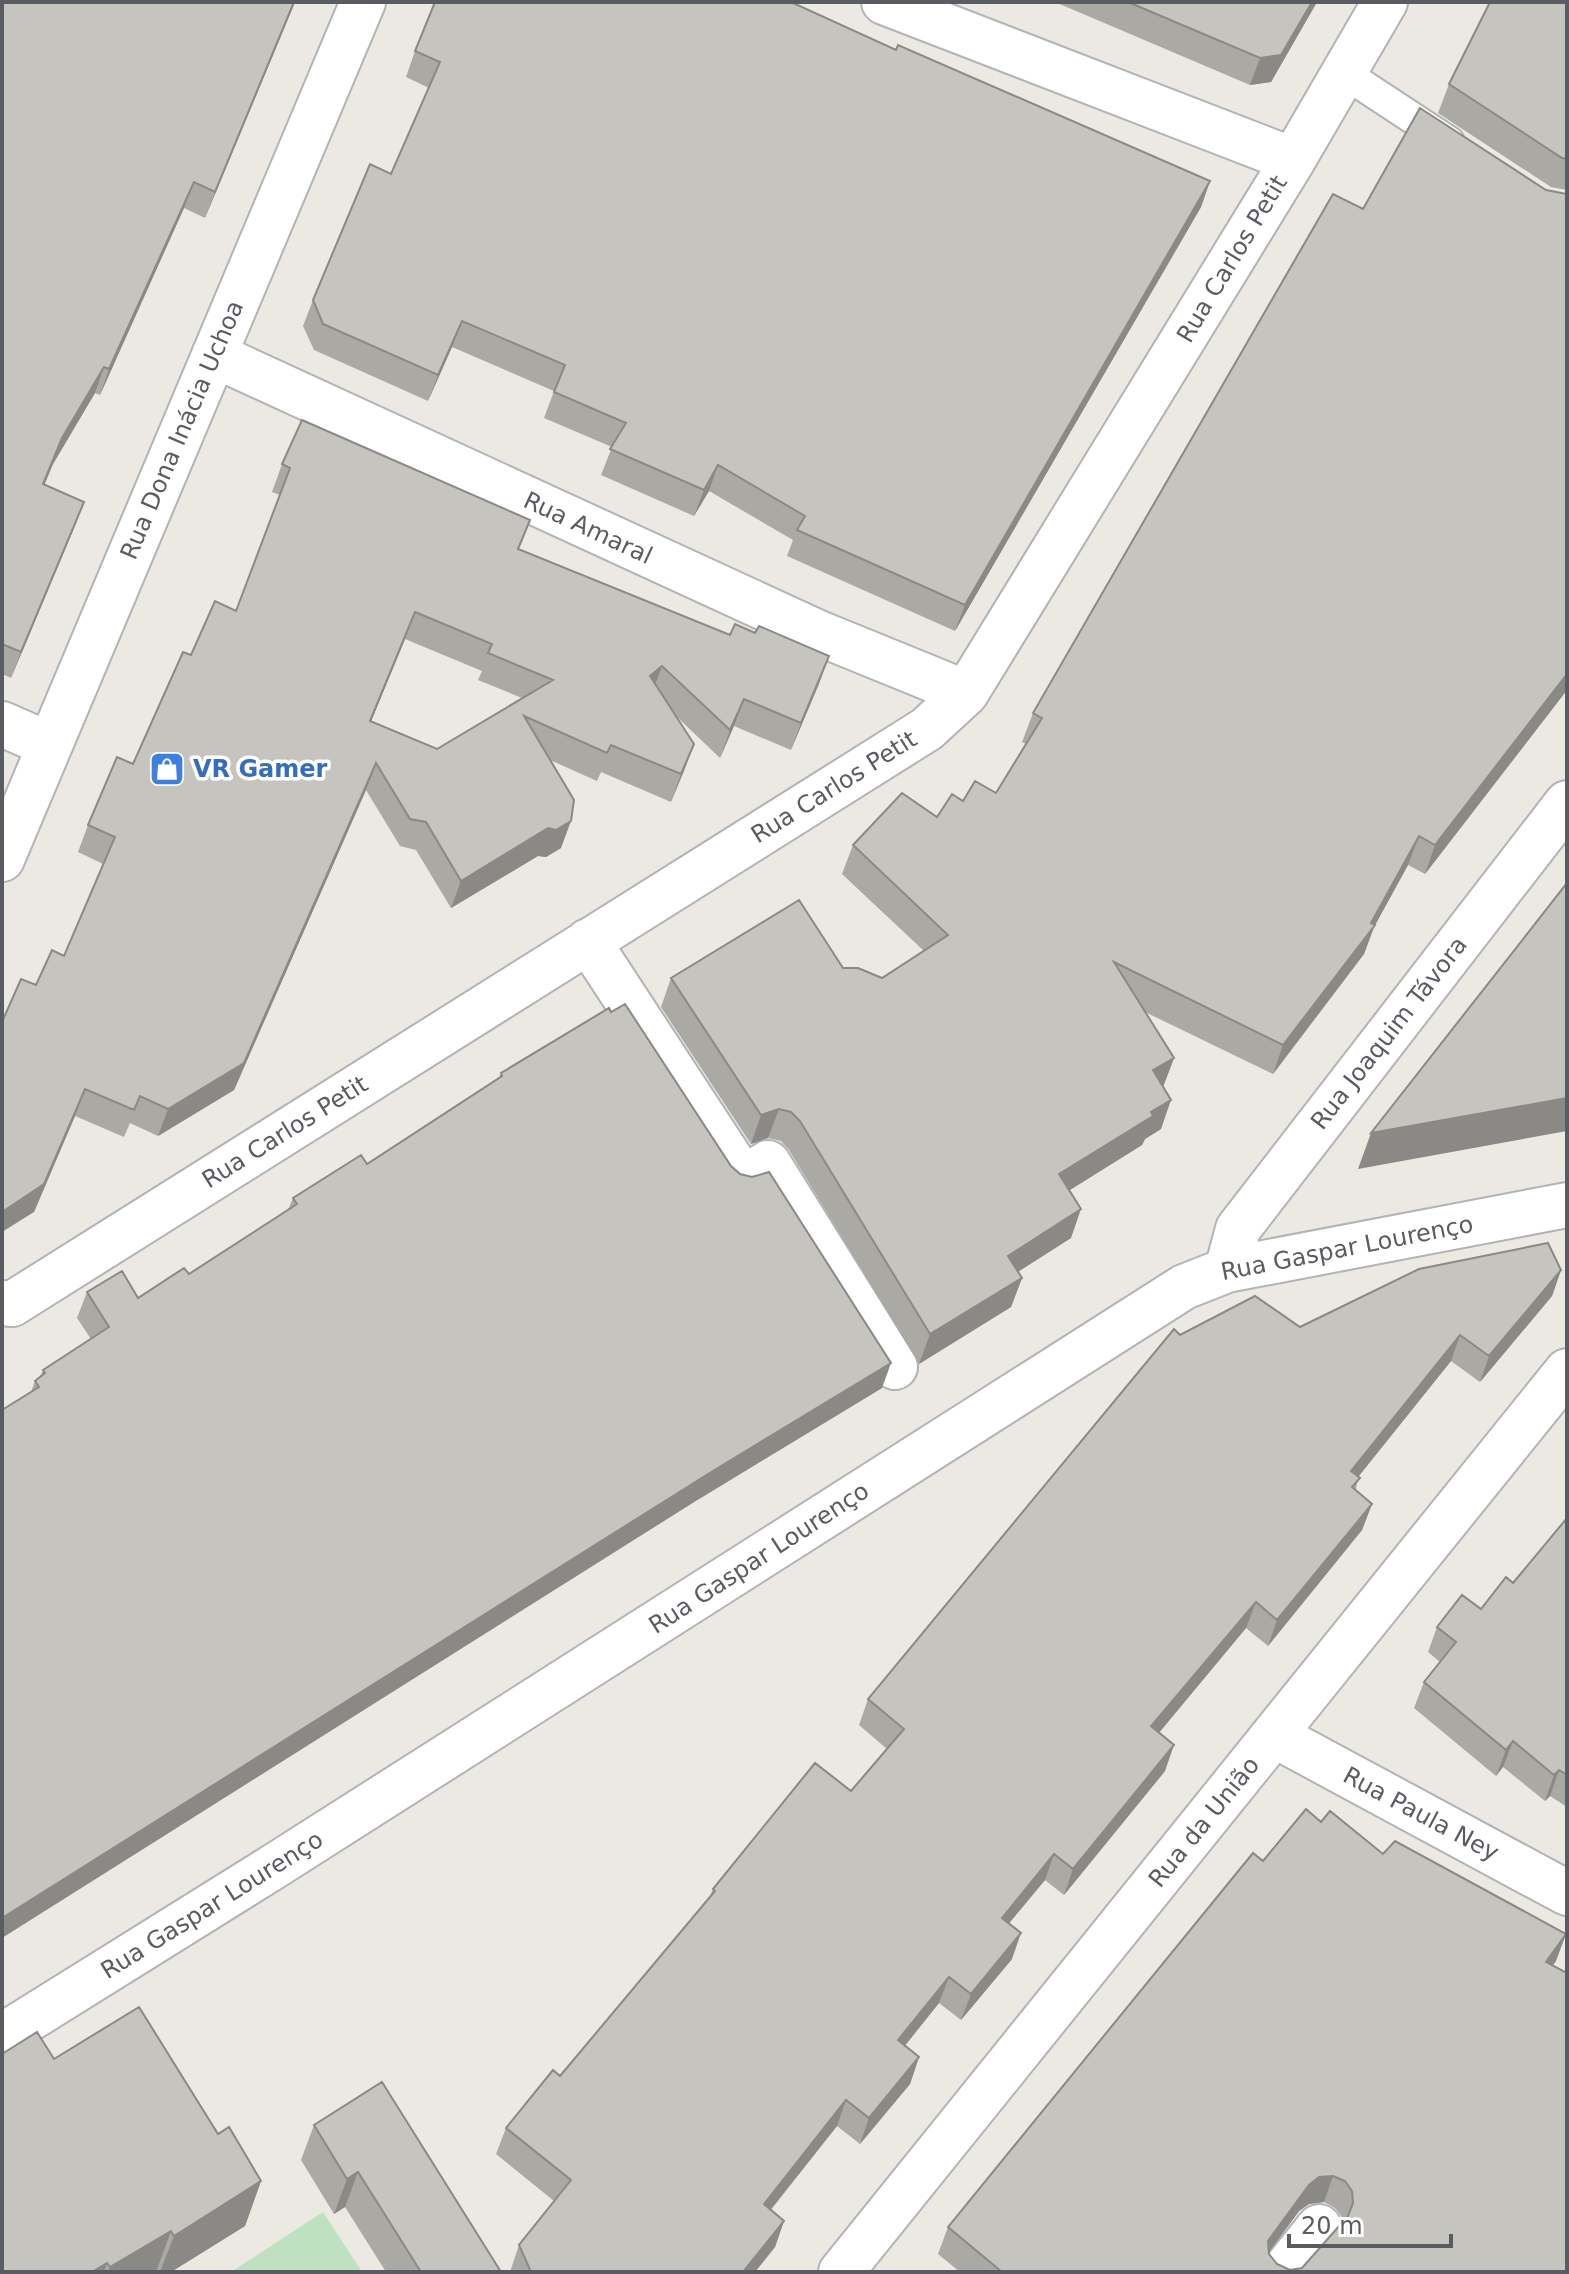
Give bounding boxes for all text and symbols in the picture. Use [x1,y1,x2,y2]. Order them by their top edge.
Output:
street label: Rua Carlos Petit [1171,170,1293,348]
street label: Rua Dona Inácia Uchoa [115,296,249,564]
street label: Rua Amaral [519,486,657,570]
street label: Rua Carlos Petit [746,725,922,849]
shop icon: VR Gamer [148,750,186,788]
place label: VR Gamer [193,755,328,783]
street label: Rua Joaquim Távora [1305,931,1473,1135]
street label: Rua Carlos Petit [197,1070,373,1194]
street label: Rua Gaspar Lourenço [1218,1210,1476,1286]
street label: Rua Gaspar Lourenço [644,1476,874,1640]
street label: Rua da União [1143,1751,1265,1893]
street label: Rua Paula Ney [1338,1761,1504,1867]
street label: Rua Gaspar Lourenço [96,1825,328,1985]
scale bar [1289,2198,1451,2248]
text: 20 m [1301,2212,1363,2240]

